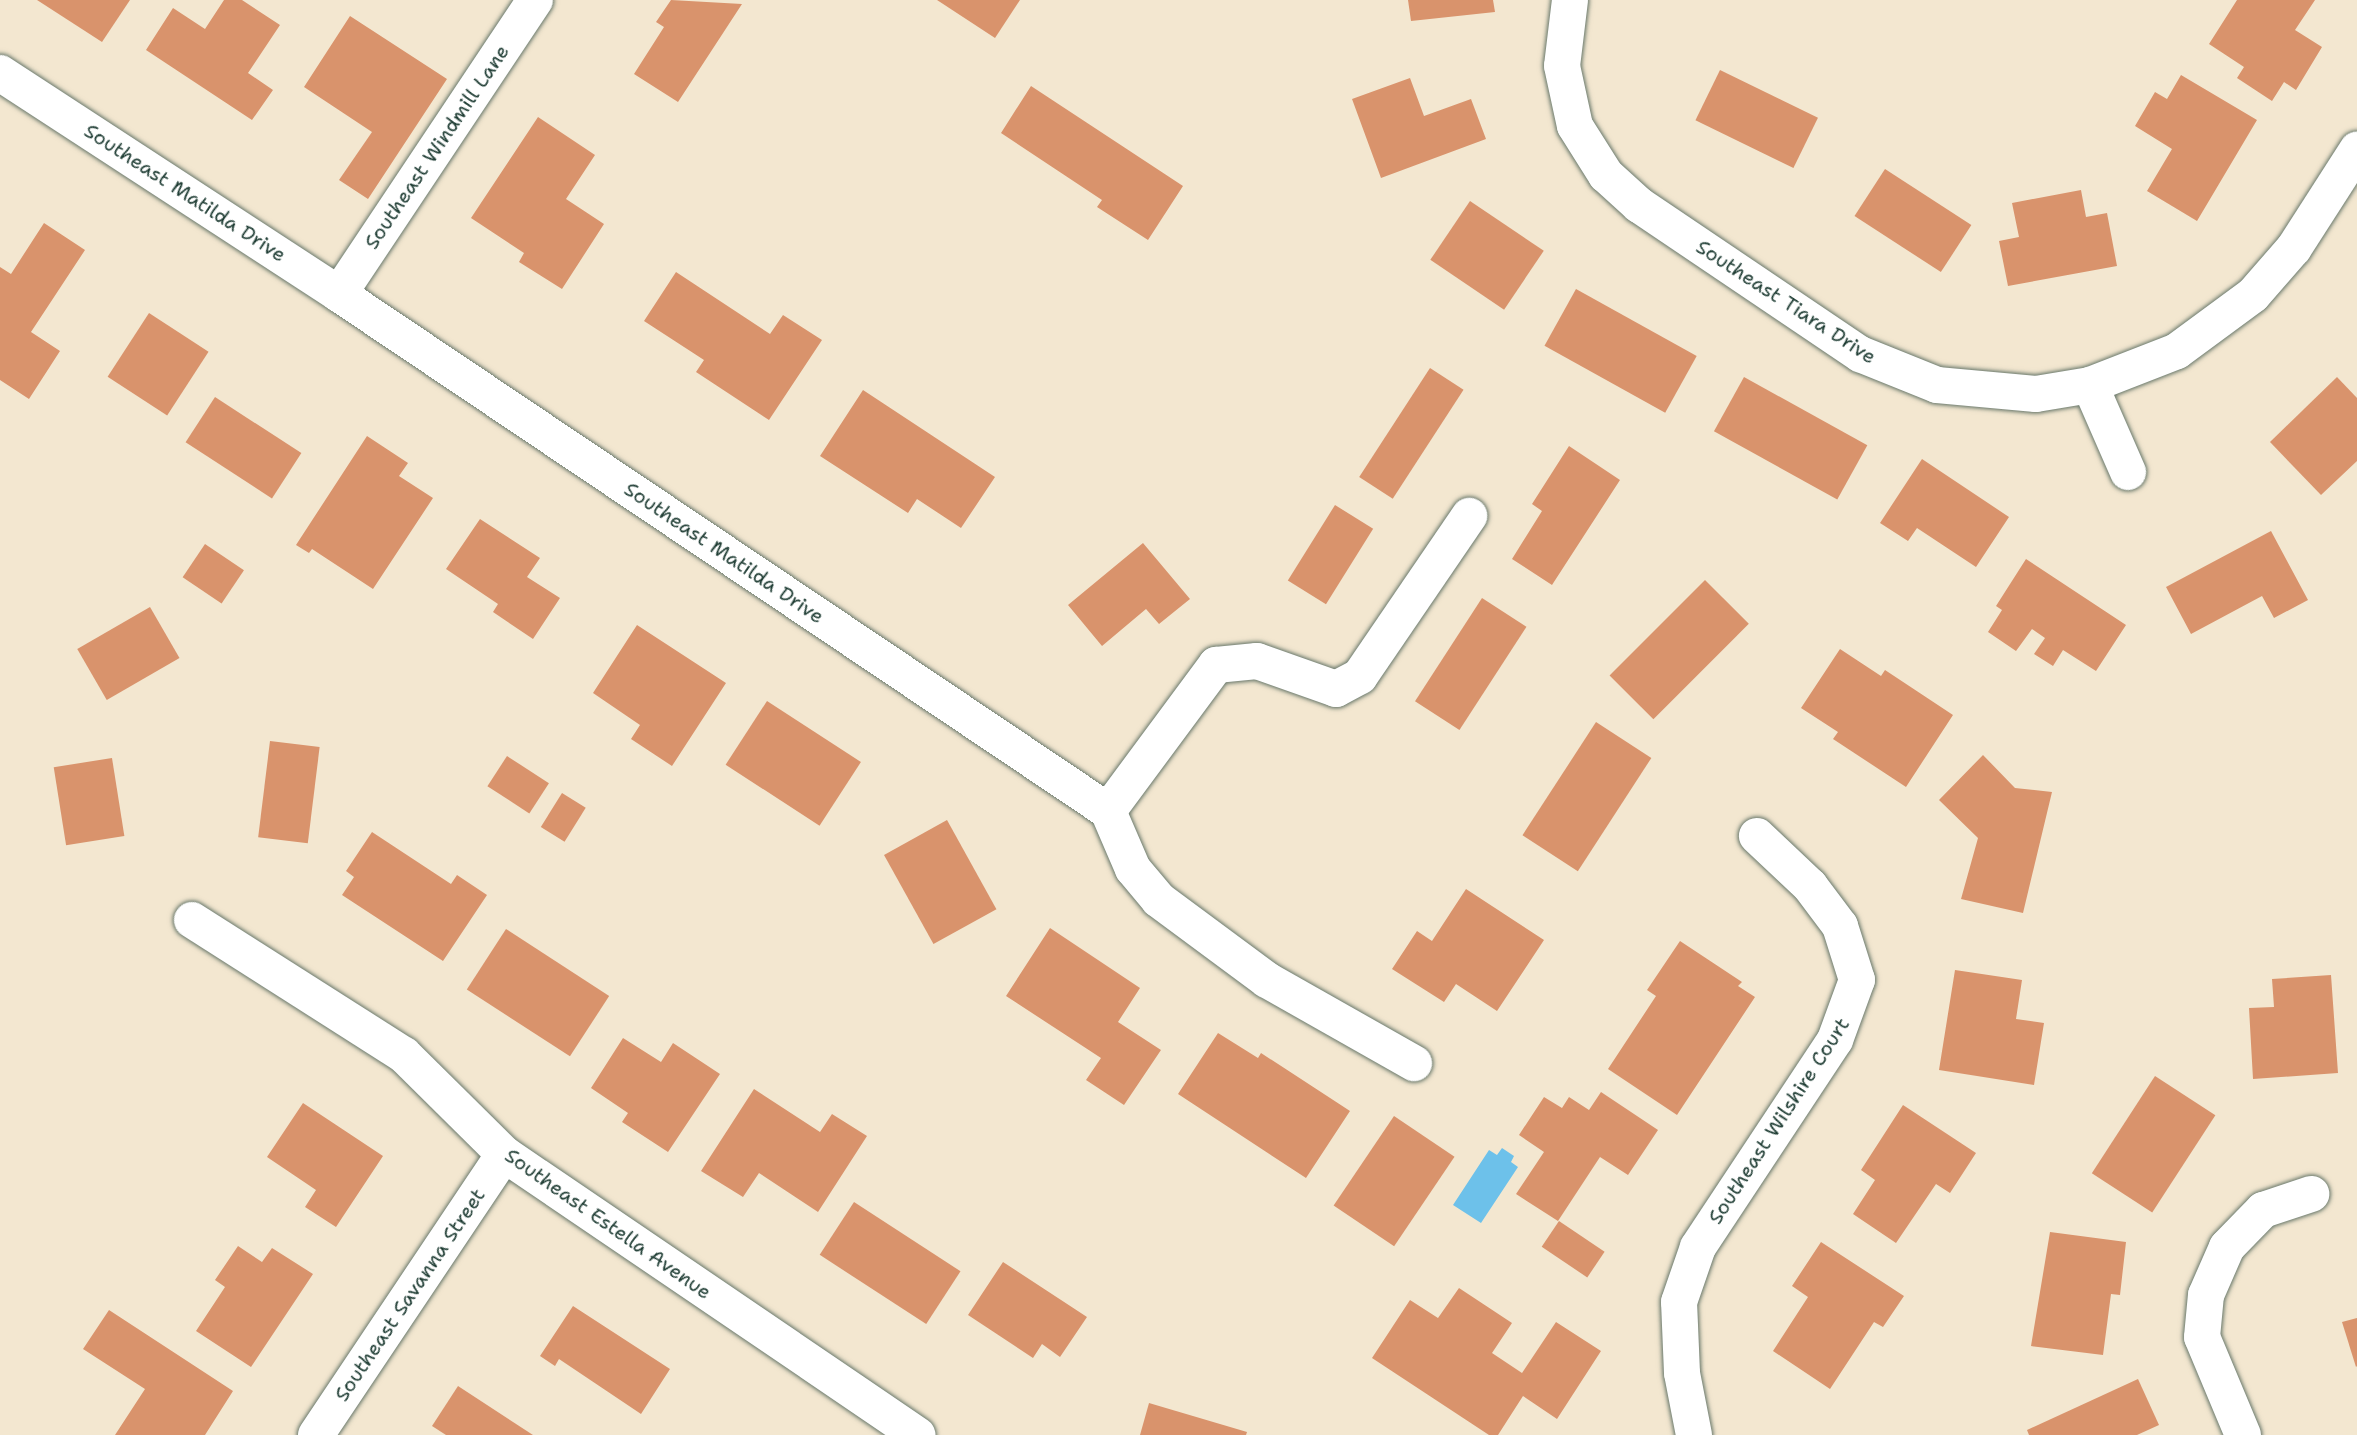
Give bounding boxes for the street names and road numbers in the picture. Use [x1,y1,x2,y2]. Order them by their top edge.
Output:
street label: Southeast Windmill Lane [360,40,514,254]
street label: Southeast Matilda Drive [80,119,290,267]
street label: Southeast Tiara Drive [1692,235,1880,369]
street label: Southeast Matilda Drive [620,477,828,629]
street label: Southeast Wilshire Court [1703,1013,1855,1229]
street label: Southeast Estella Avenue [500,1144,716,1304]
street label: Southeast Savanna Street [330,1184,490,1406]

